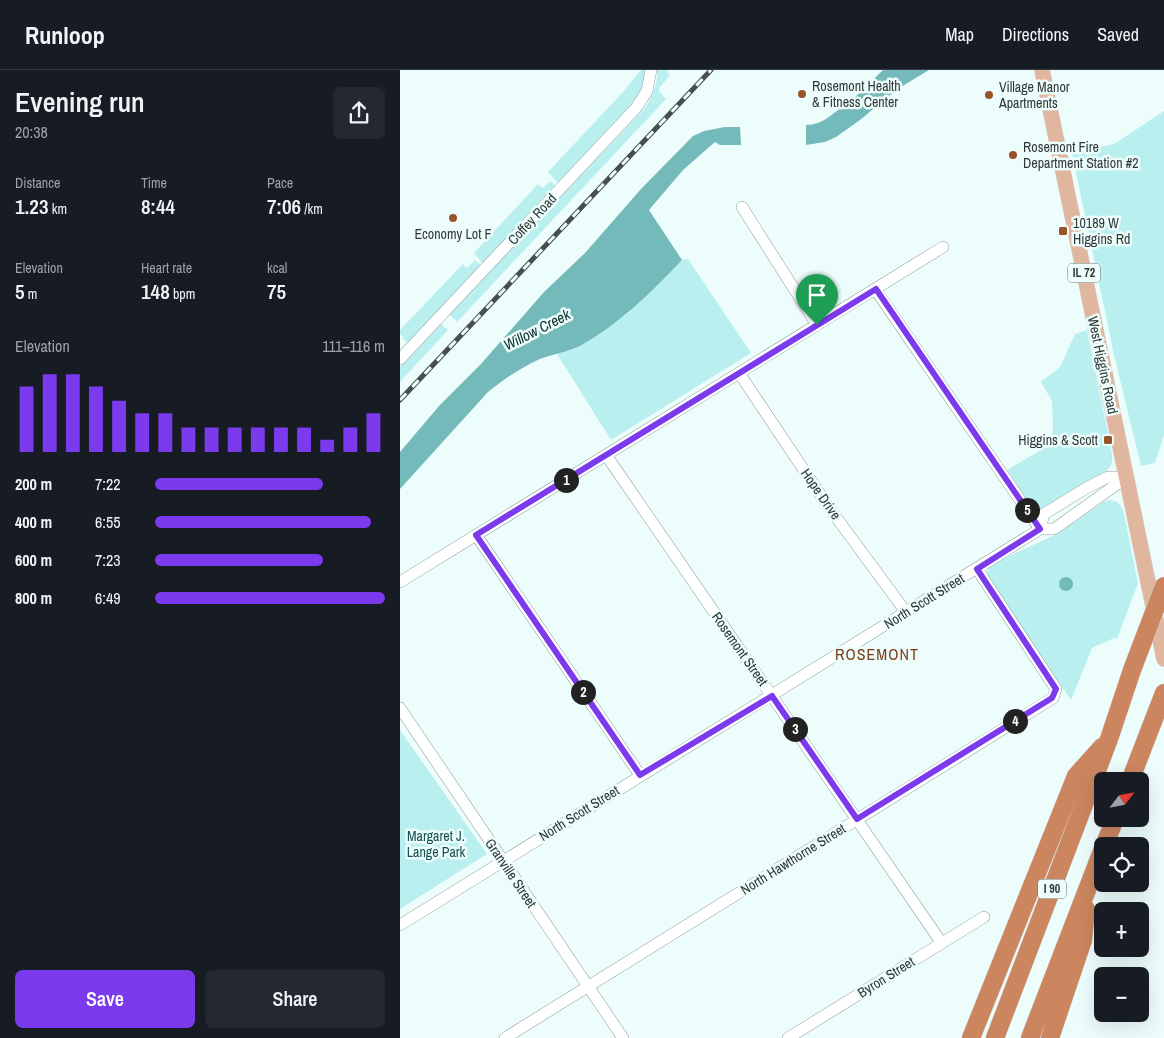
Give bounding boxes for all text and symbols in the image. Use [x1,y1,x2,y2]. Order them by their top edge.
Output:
text: Runloop [25,19,105,51]
text: Map [945,22,974,47]
text: Directions [1002,22,1069,47]
text: Saved [1097,22,1139,47]
place label: Rosemont Health & Fitness Center [812,77,901,111]
place label: Village Manor Apartments [998,78,1070,112]
text: Evening run [15,83,145,121]
button: share [333,87,385,139]
marker: Rosemont Health & Fitness Center [796,88,808,100]
marker: Village Manor Apartments [983,89,995,101]
text: 20:38 [15,121,48,143]
place label: Rosemont Fire Department Station #2 [1023,138,1139,172]
marker: Rosemont Fire Department Station #2 [1007,149,1019,161]
text: Distance [15,174,60,192]
text: Time [141,174,167,192]
text: Pace [267,174,293,192]
street label: Coffey Road [504,190,560,248]
text: 1.23 [15,192,49,221]
text: 8:44 [141,192,175,221]
text: 7:06 [267,192,301,221]
text: km [49,200,67,218]
text: /km [301,200,323,218]
marker: Economy Lot F [447,212,459,224]
place label: 10189 W Higgins Rd [1073,214,1130,248]
place label: Economy Lot F [414,225,492,243]
marker: 10189 W Higgins Rd [1057,225,1069,237]
text: Elevation [15,259,63,277]
text: Heart rate [141,259,192,277]
text: kcal [267,259,287,277]
road number: IL 72 [1068,264,1100,282]
pin [796,274,838,325]
text: 5 [15,277,25,306]
text: 148 [141,277,170,306]
text: 75 [267,277,286,306]
icon: arrive [803,281,831,309]
text: m [25,285,37,303]
text: bpm [170,285,195,303]
water label: Willow Creek [500,303,574,355]
street label: West Higgins Road [1084,315,1122,415]
text: Elevation [15,335,70,357]
text: 111–116 m [322,335,385,357]
place label: Higgins & Scott [1018,431,1098,449]
marker: Higgins & Scott [1102,434,1114,446]
street label: Hope Drive [797,465,845,523]
pin: 1 [554,468,578,492]
text: 1 [563,471,570,489]
text: 200 m [15,473,52,495]
text: 7:22 [95,473,121,495]
pin: 5 [1014,498,1040,522]
text: 5 [1024,501,1031,519]
text: 400 m [15,511,52,533]
text: 6:55 [95,511,121,533]
text: 600 m [15,549,52,571]
text: 7:23 [95,549,121,571]
street label: North Scott Street [881,569,967,633]
text: 800 m [15,587,52,609]
text: 6:49 [95,587,121,609]
street label: Rosemont Street [708,609,772,689]
district label: ROSEMONT [835,643,919,665]
pin: 2 [570,680,596,704]
text: 2 [580,683,587,701]
pin: 4 [1002,708,1028,734]
text: 4 [1012,712,1019,730]
pin: 3 [782,716,808,742]
text: 3 [792,720,799,738]
north arrow [1094,772,1149,828]
map controls [1094,772,1149,1022]
street label: North Scott Street [536,781,622,845]
street label: North Hawthorne Street [737,819,849,899]
park label: Margaret J. Lange Park [407,827,466,861]
street label: Granville Street [481,835,541,911]
button: locate [1094,837,1149,892]
road number: I 90 [1038,880,1066,899]
button: + [1094,902,1149,957]
street label: Byron Street [854,952,918,1002]
button: − [1094,967,1149,1022]
button: Save [15,970,195,1028]
button: Share [205,970,385,1028]

